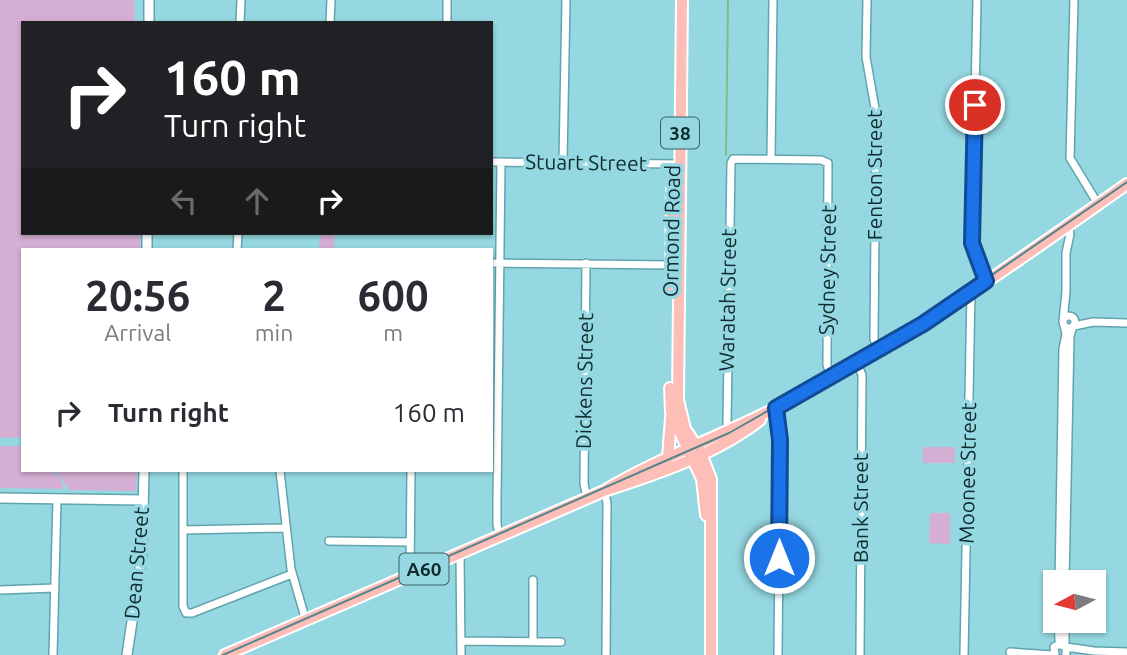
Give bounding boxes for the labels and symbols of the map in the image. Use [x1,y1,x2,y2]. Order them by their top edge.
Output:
pin [945,75,1005,135]
street label: Fenton Street [862,110,886,240]
road number: 38 [661,118,699,148]
street label: Stuart Street [525,149,647,175]
street label: Ormond Road [658,165,684,297]
street label: Sydney Street [814,205,840,335]
street label: Waratah Street [714,228,740,372]
street label: Dickens Street [571,313,597,449]
street label: Moonee Street [954,402,980,544]
street label: Bank Street [848,453,872,563]
street label: Dean Street [119,506,153,620]
position arrow [742,521,816,595]
road number: A60 [400,554,448,584]
north arrow [1043,570,1106,634]

